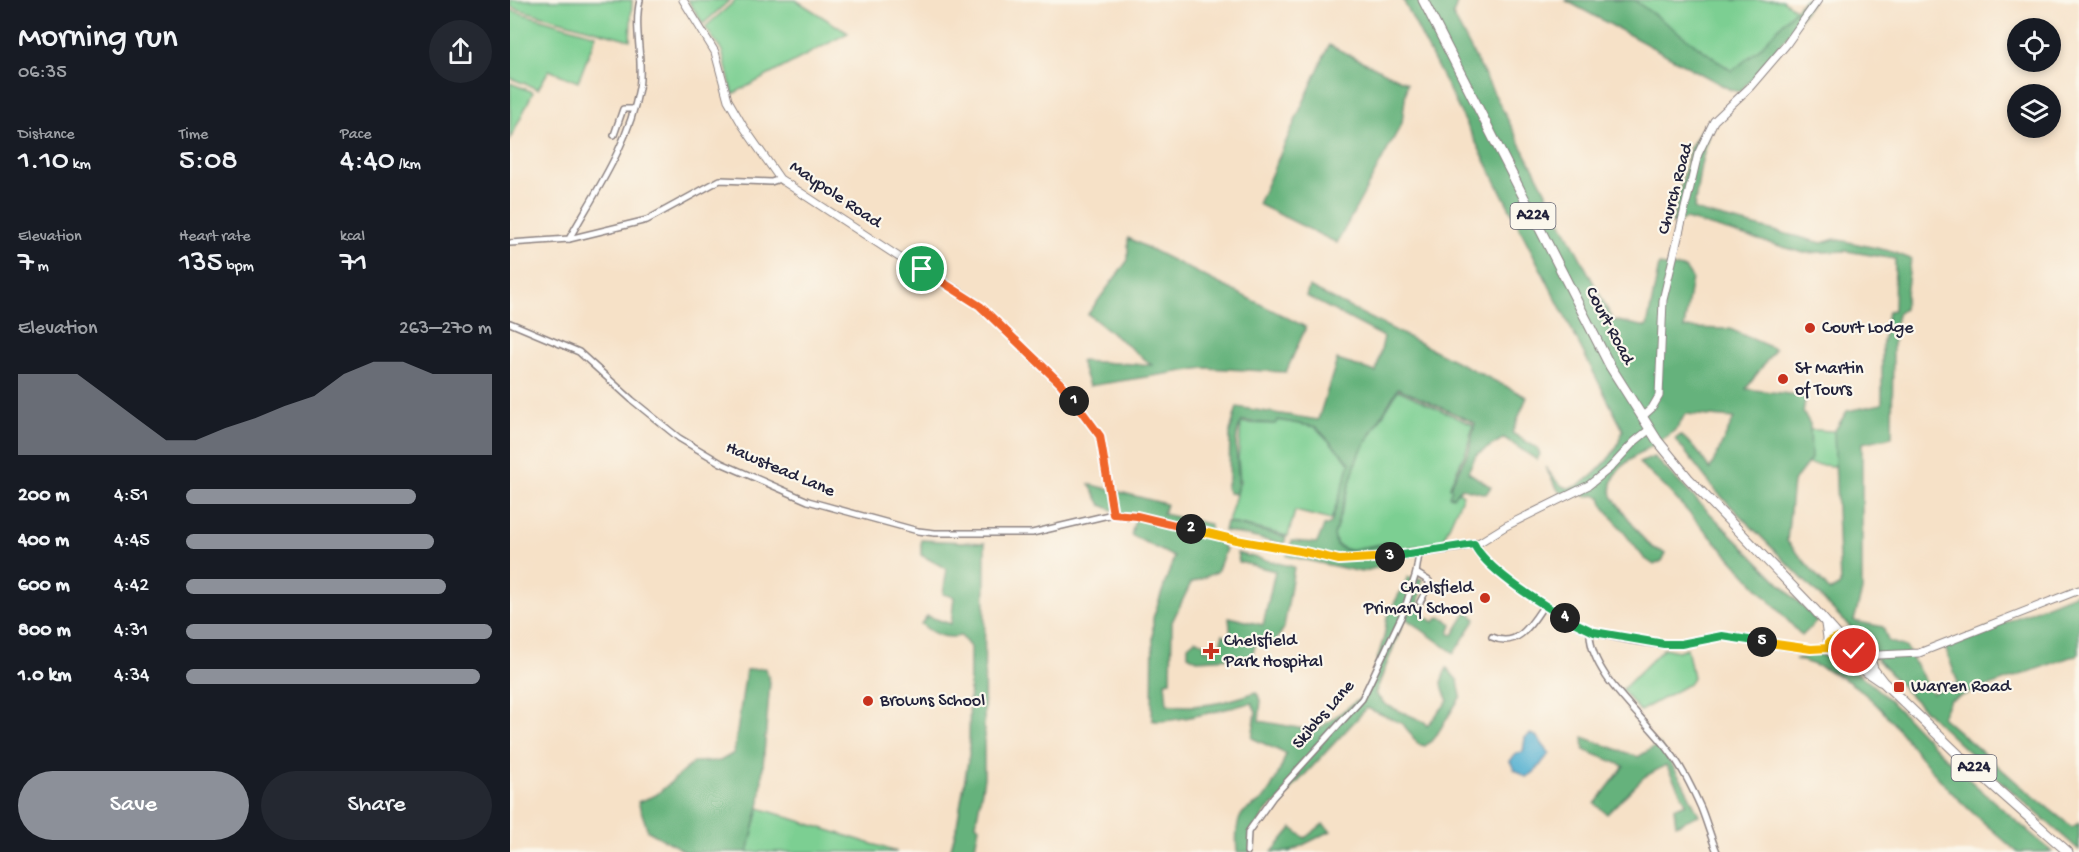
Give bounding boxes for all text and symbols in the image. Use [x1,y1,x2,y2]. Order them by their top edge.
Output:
map controls [2007,18,2061,138]
button: locate [2007,18,2061,72]
text: Morning run [18,20,178,58]
button: share [429,20,492,83]
text: 06:35 [18,62,67,85]
button: layers [2007,84,2061,138]
text: Distance [18,126,75,145]
text: Time [179,126,208,145]
text: Pace [340,126,371,145]
street label: Church Road [1654,140,1699,237]
text: 1.10 [18,145,69,180]
text: 5:08 [179,145,238,180]
text: 4:40 [340,145,395,180]
text: km [69,156,91,175]
text: /km [395,156,421,175]
street label: Maypole Road [785,157,886,234]
road number: A224 [1510,203,1556,229]
text: Elevation [18,228,82,247]
text: Heart rate [179,228,251,247]
text: kcal [340,228,365,247]
pin [896,243,947,294]
text: 7 [18,247,34,282]
text: 135 [179,247,222,282]
text: 71 [340,247,368,282]
icon: arrive [905,252,938,285]
text: m [34,258,49,277]
text: bpm [222,258,254,277]
street label: Court Road [1580,284,1639,370]
text: Elevation [18,318,98,341]
text: 263–270 m [399,318,492,341]
place label: Court Lodge [1822,318,1914,339]
marker: Court Lodge [1803,321,1817,335]
place label: St Martin of Tours [1795,359,1864,401]
marker: St Martin of Tours [1776,372,1790,386]
pin: 1 [1059,386,1089,416]
text: 1 [1071,391,1077,410]
street label: Hawstead Lane [722,438,838,503]
text: 200 m [18,485,69,508]
text: 4:51 [114,485,148,508]
pin: 2 [1176,514,1206,544]
text: 2 [1187,519,1195,538]
text: 400 m [18,530,69,553]
text: 4:45 [114,530,150,553]
pin: 3 [1375,542,1405,572]
text: 3 [1386,547,1394,566]
text: 600 m [18,575,70,598]
text: 4:42 [114,575,149,598]
place label: Chelsfield Primary School [1363,578,1474,620]
marker: Chelsfield Primary School [1478,591,1492,605]
pin: 4 [1550,603,1580,633]
text: 4 [1561,608,1569,627]
text: 800 m [18,620,71,643]
text: 4:31 [114,620,148,643]
pin [1828,625,1879,676]
pin: 5 [1747,627,1777,657]
place label: Chelsfield Park Hospital [1223,631,1323,673]
text: 5 [1758,632,1766,651]
icon: check [1837,634,1870,667]
marker: Chelsfield Park Hospital [1202,642,1220,660]
text: 1.0 km [18,665,72,688]
text: 4:34 [114,665,150,688]
street label: Skibbs Lane [1288,676,1360,754]
place label: Warren Road [1911,677,2012,698]
marker: Warren Road [1892,680,1906,694]
place label: Browns School [879,691,985,712]
marker: Browns School [861,694,875,708]
road number: A224 [1952,755,1996,781]
button: Save [18,771,249,840]
button: Share [261,771,492,840]

